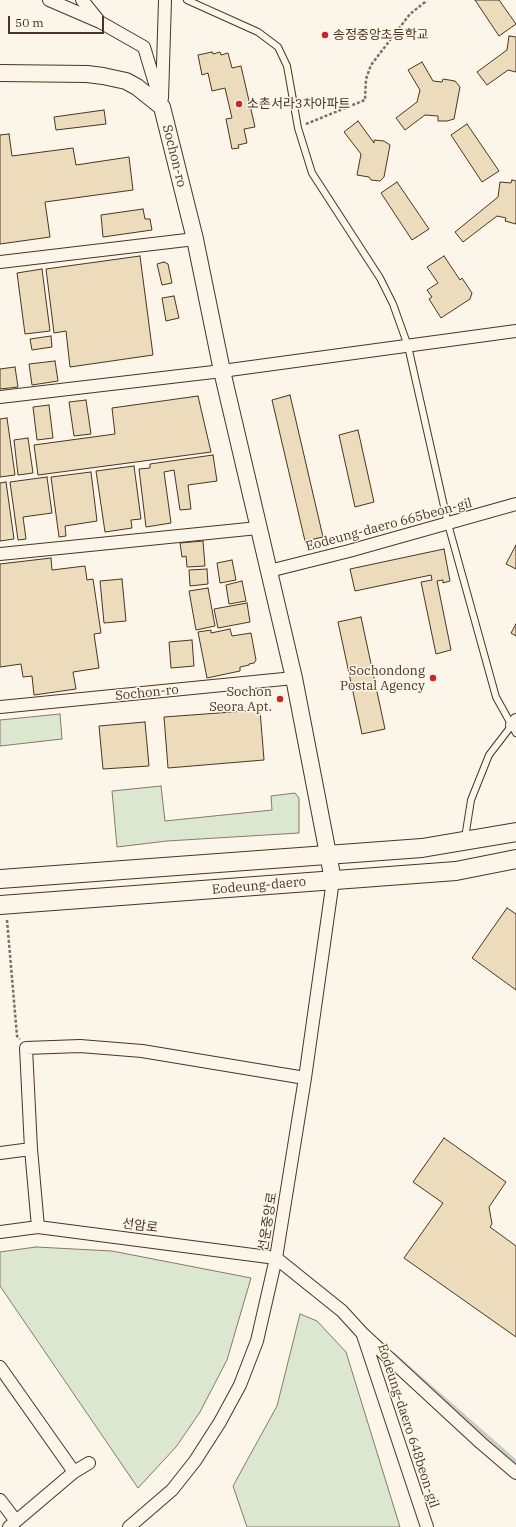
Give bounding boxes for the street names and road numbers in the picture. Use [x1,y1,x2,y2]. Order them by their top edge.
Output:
street label: Sochon-ro [159,123,189,189]
street label: Eodeung-daero 665beon-gil [304,495,474,555]
street label: Sochon-ro [114,682,180,704]
street label: Eodeung-daero [211,874,307,898]
street label: 선운중앙로 [256,1191,280,1253]
street label: 선암로 [121,1216,159,1236]
street label: Eodeung-daero 648beon-gil [374,1342,442,1510]

